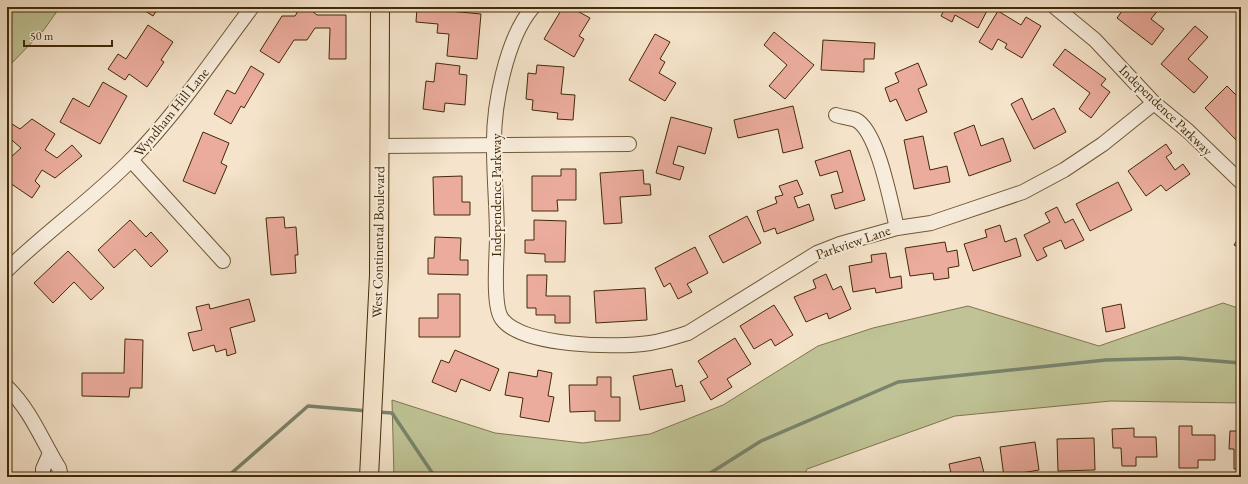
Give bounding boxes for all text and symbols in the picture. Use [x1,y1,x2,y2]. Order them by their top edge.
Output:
scale bar [24,22,112,48]
text: 50 m [30,28,54,44]
street label: Independence Parkway [1115,61,1217,160]
street label: Wyndham Hill Lane [130,63,213,160]
street label: Independence Parkway [487,133,505,257]
street label: West Continental Boulevard [368,165,388,318]
street label: Parkview Lane [813,221,893,263]

